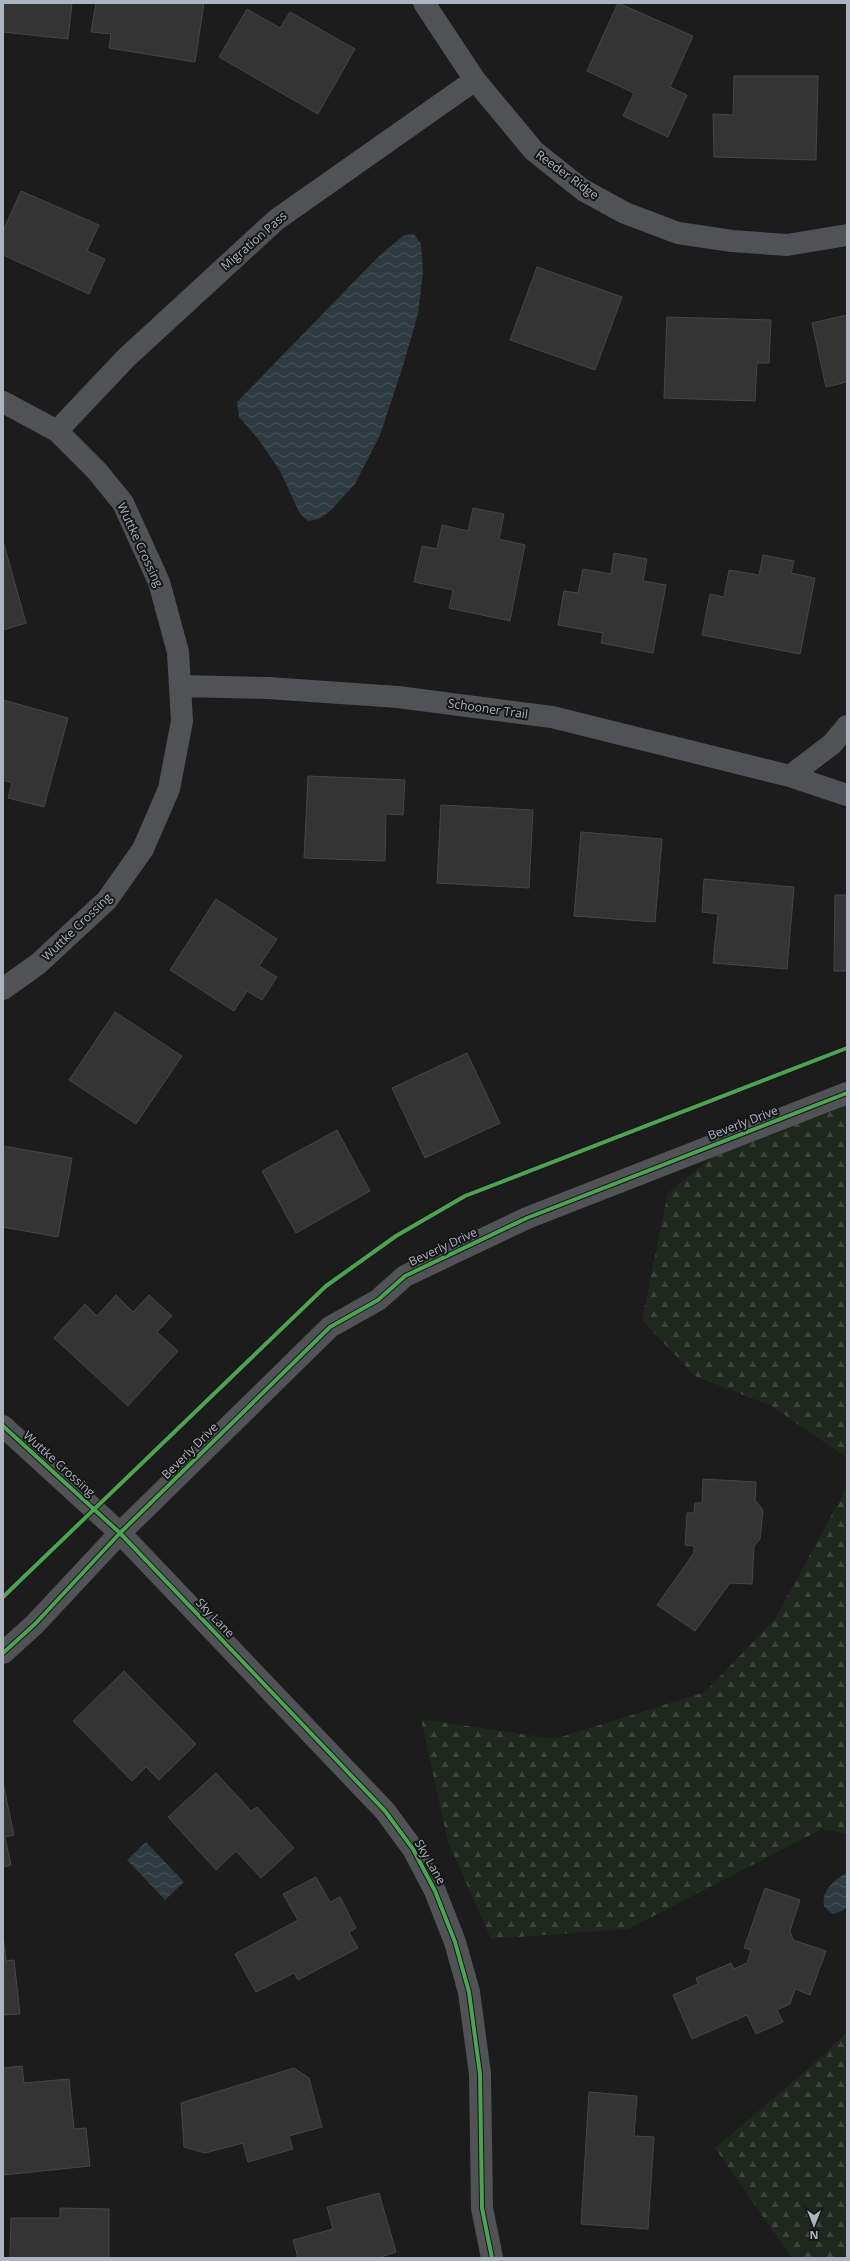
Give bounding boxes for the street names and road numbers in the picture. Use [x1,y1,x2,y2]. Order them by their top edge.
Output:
street label: Reeder Ridge [532,146,602,203]
street label: Migration Pass [217,207,290,274]
street label: Wuttke Crossing [113,500,168,590]
street label: Schooner Trail [447,694,529,723]
street label: Wuttke Crossing [38,889,116,964]
street label: Beverly Drive [705,1101,780,1144]
street label: Beverly Drive [406,1223,480,1270]
street label: Beverly Drive [158,1418,222,1483]
street label: Wuttke Crossing [20,1427,99,1501]
street label: Sky Lane [192,1594,239,1641]
street label: Sky Lane [411,1836,450,1887]

